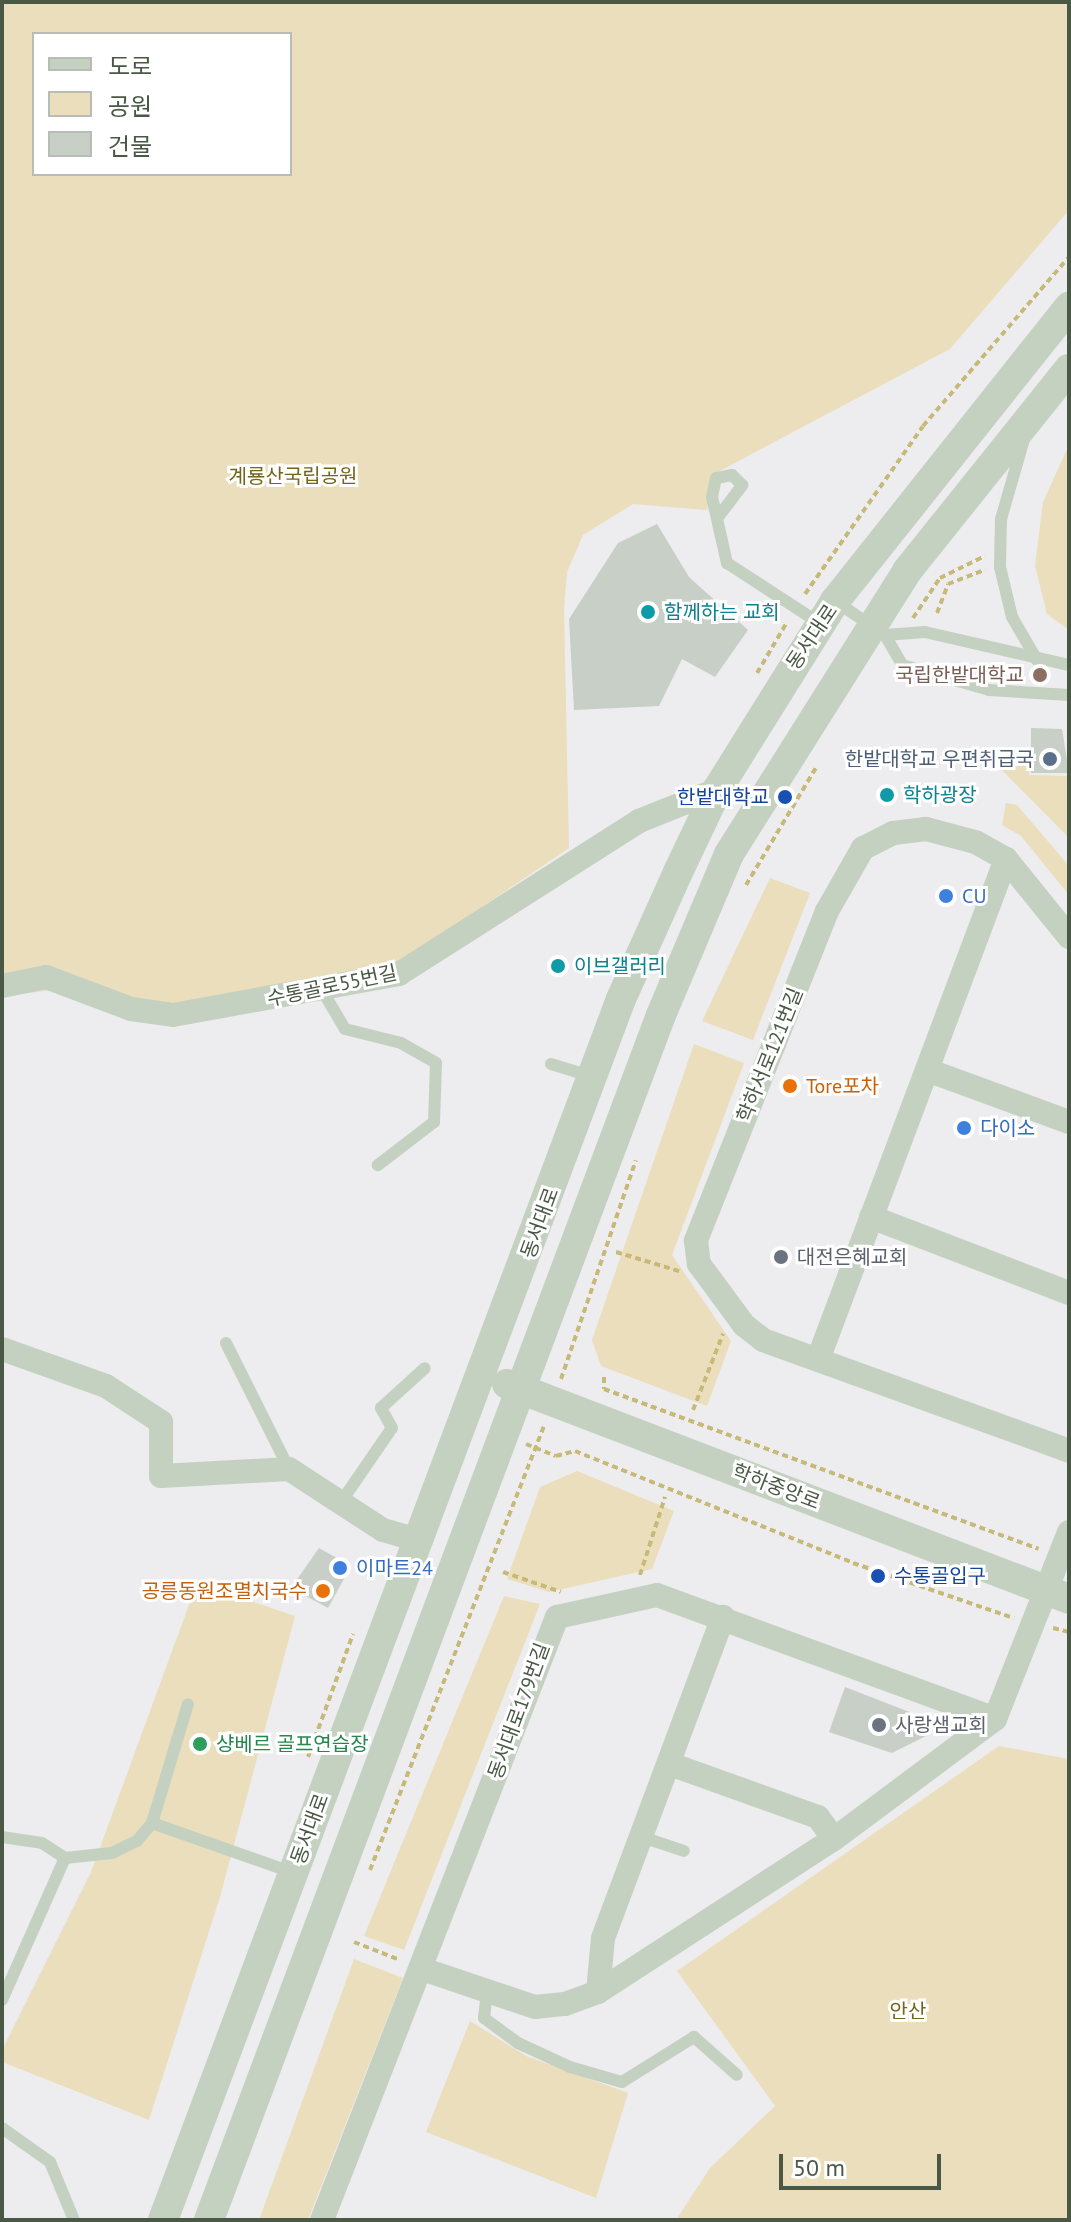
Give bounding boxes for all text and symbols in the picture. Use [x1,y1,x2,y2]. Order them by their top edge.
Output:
legend [32,32,292,176]
text: 도로 [108,51,152,82]
text: 공원 [108,91,152,122]
text: 건물 [108,131,152,162]
park label: 계룡산국립공원 [229,464,357,488]
place label: 함께하는 교회 [664,600,780,624]
street label: 동서대로 [781,600,843,674]
marker: 함께하는 교회 [639,603,657,621]
place label: 국립한밭대학교 [895,663,1024,687]
marker: 국립한밭대학교 [1031,666,1049,684]
place label: 한밭대학교 우편취급국 [845,747,1034,771]
marker: 한밭대학교 우편취급국 [1041,750,1059,768]
place label: 학하광장 [903,783,977,807]
place label: 한밭대학교 [677,785,769,809]
marker: 학하광장 [878,786,896,804]
marker: 한밭대학교 [776,788,794,806]
place label: CU [962,884,986,908]
marker: CU [937,887,955,905]
place label: 이브갤러리 [574,954,666,978]
marker: 이브갤러리 [549,957,567,975]
street label: 수통골로55번길 [265,961,399,1011]
street label: 학하서로121번길 [732,984,808,1126]
place label: Tore포차 [806,1074,879,1098]
marker: Tore포차 [781,1077,799,1095]
place label: 다이소 [980,1116,1035,1140]
marker: 다이소 [955,1119,973,1137]
street label: 동서대로 [516,1184,564,1262]
place label: 대전은혜교회 [797,1245,907,1269]
marker: 대전은혜교회 [772,1248,790,1266]
street label: 학하중앙로 [729,1459,823,1515]
place label: 이마트24 [356,1556,433,1580]
marker: 이마트24 [331,1559,349,1577]
place label: 수통골입구 [894,1564,986,1588]
marker: 수통골입구 [869,1567,887,1585]
place label: 공릉동원조멸치국수 [141,1579,307,1603]
marker: 공릉동원조멸치국수 [314,1582,332,1600]
street label: 동서대로179번길 [483,1640,555,1782]
place label: 사랑샘교회 [895,1713,987,1737]
marker: 사랑샘교회 [870,1716,888,1734]
place label: 샹베르 골프연습장 [216,1732,369,1756]
marker: 샹베르 골프연습장 [191,1735,209,1753]
street label: 동서대로 [286,1790,334,1868]
park label: 안산 [890,1999,926,2023]
scale bar [783,2138,945,2188]
text: 50 m [793,2152,845,2183]

